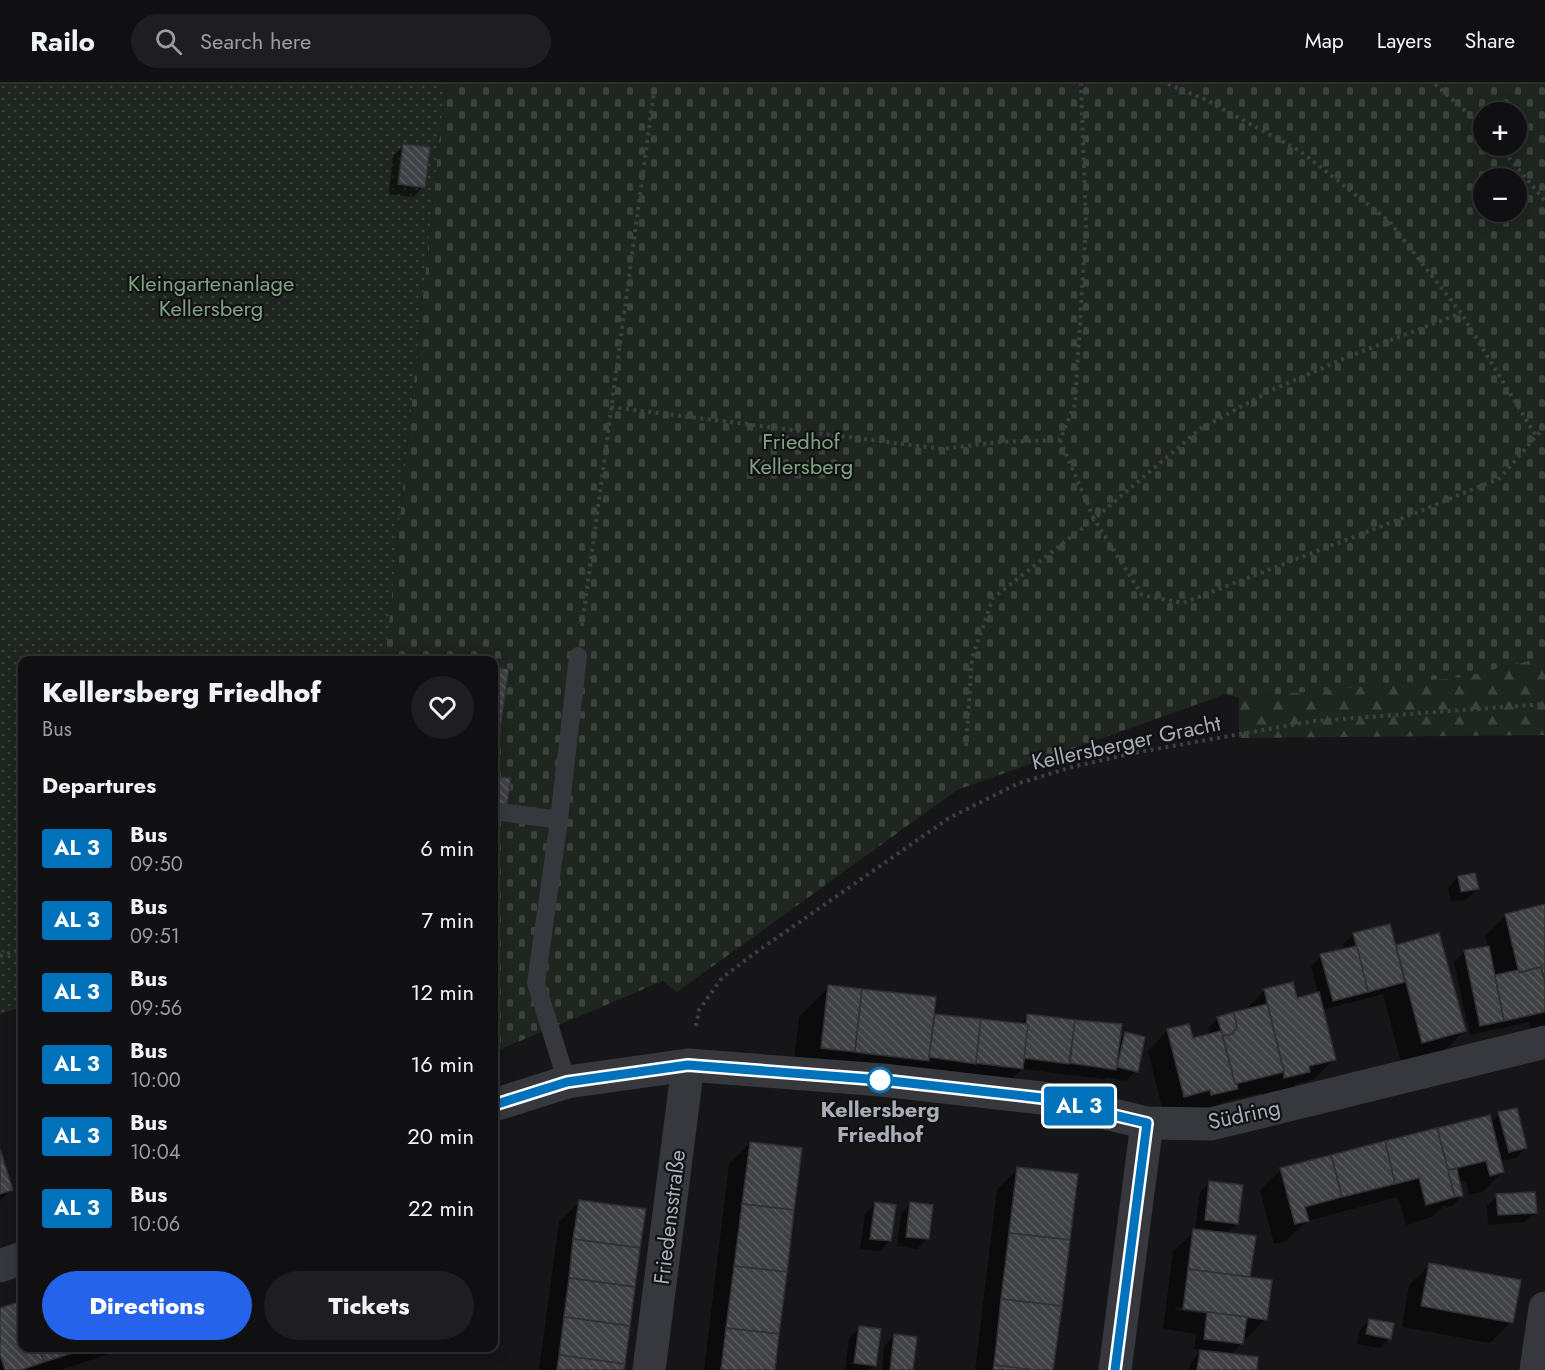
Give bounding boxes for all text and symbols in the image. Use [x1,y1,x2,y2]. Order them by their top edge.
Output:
search box [131,14,551,68]
text: Railo [30,21,95,62]
icon: search [152,25,185,58]
text: Search here [200,25,311,57]
text: Map [1305,26,1344,56]
text: Layers [1377,26,1432,56]
text: Share [1465,26,1515,56]
map controls [1473,102,1527,222]
button: + [1473,102,1527,156]
button: − [1473,168,1527,222]
park label: Kleingartenanlage Kellersberg [128,267,294,324]
park label: Friedhof Kellersberg [749,425,853,482]
text: Kellersberg Friedhof [42,672,321,713]
button: heart [411,676,474,739]
street label: Kellersberger Gracht [1028,706,1224,778]
text: Bus [42,715,72,744]
text: Departures [42,769,156,801]
text: Bus [130,818,167,850]
text: 6 min [420,832,474,864]
text: AL 3 [54,833,100,863]
text: 09:50 [130,850,183,879]
text: Bus [130,890,167,922]
text: 7 min [421,904,474,936]
text: AL 3 [54,905,100,935]
text: 09:51 [130,922,180,951]
text: Bus [130,962,167,994]
text: 12 min [411,976,474,1008]
text: AL 3 [54,977,100,1007]
text: 09:56 [130,994,182,1023]
text: Bus [130,1034,167,1066]
text: 16 min [410,1048,474,1080]
text: AL 3 [54,1049,100,1079]
text: 10:00 [130,1066,181,1095]
marker: Kellersberg Friedhof [867,1067,893,1093]
line badge: AL 3 [1037,1086,1121,1126]
text: AL 3 [1056,1091,1102,1121]
street label: Südring [1205,1091,1283,1137]
place label: Kellersberg Friedhof [820,1093,940,1150]
text: Bus [130,1106,167,1138]
text: 20 min [407,1120,474,1152]
text: AL 3 [54,1121,100,1151]
text: 10:04 [130,1138,181,1167]
street label: Friedensstraße [645,1148,693,1286]
text: Bus [130,1178,167,1210]
text: 22 min [408,1192,474,1224]
text: AL 3 [54,1193,100,1223]
text: 10:06 [130,1210,180,1239]
button: Directions [42,1271,252,1340]
button: Tickets [264,1271,474,1340]

